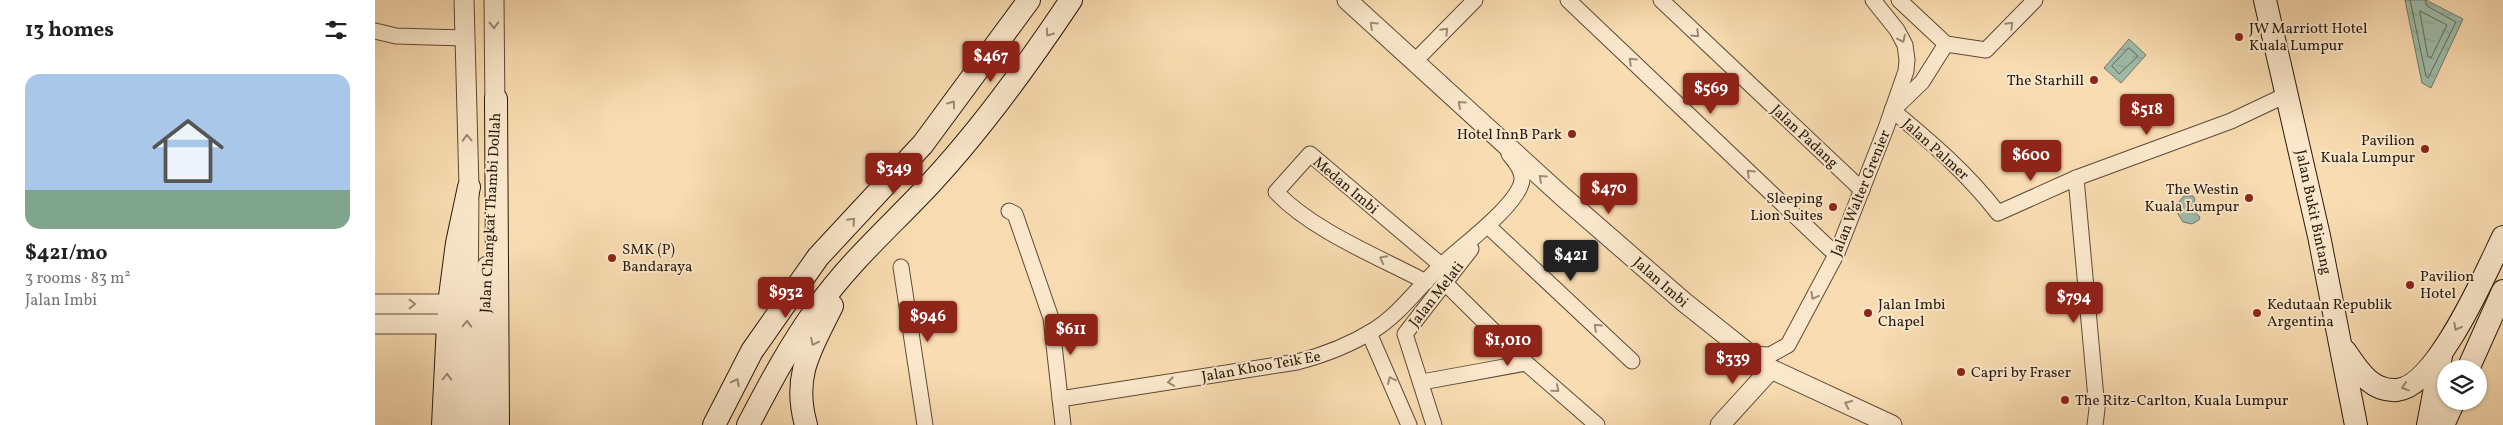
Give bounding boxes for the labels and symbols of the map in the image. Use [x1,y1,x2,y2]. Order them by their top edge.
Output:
place label: JW Marriott Hotel Kuala Lumpur [2249,19,2367,57]
one-way arrow [489,22,499,30]
one-way arrow [1370,22,1379,31]
one-way arrow [2005,22,2014,31]
one-way arrow [1046,27,1055,37]
one-way arrow [1439,28,1448,37]
one-way arrow [1690,28,1699,37]
marker: JW Marriott Hotel Kuala Lumpur [2233,31,2245,43]
one-way arrow [1895,34,1906,43]
pin: $467 [961,41,1021,83]
one-way arrow [1629,58,1638,67]
place label: The Starhill [2007,71,2084,92]
pin: $569 [1681,72,1741,115]
marker: The Starhill [2088,74,2100,86]
pin: $518 [2117,94,2177,136]
street label: Jalan Padang [1766,100,1842,174]
one-way arrow [946,101,955,110]
one-way arrow [1457,101,1466,110]
street label: Jalan Changkat Thambi Dollah [476,112,507,314]
street label: Jalan Palmer [1897,114,1973,186]
place label: Hotel InnB Park [1457,125,1562,146]
street label: Jalan Walter Grenier [1826,127,1896,260]
marker: Hotel InnB Park [1566,128,1578,140]
place label: Pavilion Kuala Lumpur [2320,131,2415,169]
one-way arrow [462,134,473,142]
pin: $600 [2001,140,2061,182]
marker: Pavilion Kuala Lumpur [2419,143,2431,155]
street label: Jalan Bukit Bintang [2289,148,2336,277]
pin: $349 [864,152,924,195]
street label: Medan Imbi [1308,152,1382,220]
one-way arrow [1747,170,1756,179]
pin: $470 [1579,172,1639,215]
one-way arrow [1538,175,1547,184]
place label: The Westin Kuala Lumpur [2144,180,2239,218]
place label: Sleeping Lion Suites [1750,189,1823,227]
marker: The Westin Kuala Lumpur [2243,192,2255,204]
marker: Sleeping Lion Suites [1827,201,1839,213]
one-way arrow [846,217,855,226]
place label: SMK (P) Bandaraya [622,240,693,278]
pin: $421 [1541,240,1601,282]
marker: SMK (P) Bandaraya [606,252,618,264]
street label: Jalan Imbi [1628,253,1692,313]
one-way arrow [1379,255,1388,265]
street label: Jalan Melati [1405,257,1470,332]
place label: Pavilion Hotel [2420,267,2474,305]
pin: $932 [756,276,816,319]
marker: Pavilion Hotel [2404,279,2416,291]
pin: $794 [2044,282,2104,324]
one-way arrow [1810,290,1820,299]
place label: Jalan Imbi Chapel [1878,295,1946,333]
place label: Kedutaan Republik Argentina [2267,295,2392,333]
one-way arrow [408,299,416,309]
pin: $946 [898,300,958,343]
marker: Jalan Imbi Chapel [1862,307,1874,319]
marker: Kedutaan Republik Argentina [2251,307,2263,319]
pin: $611 [1041,314,1101,356]
one-way arrow [462,320,473,328]
one-way arrow [2453,321,2463,330]
pin: $1,010 [1467,324,1549,367]
one-way arrow [1593,324,1602,333]
one-way arrow [810,337,820,346]
pin: $339 [1703,342,1763,385]
street label: Jalan Khoo Teik Ee [1200,347,1322,388]
place label: Capri by Fraser [1971,363,2071,384]
marker: Capri by Fraser [1955,366,1967,378]
one-way arrow [442,372,452,380]
one-way arrow [1166,376,1174,387]
one-way arrow [1386,376,1397,385]
one-way arrow [730,378,740,387]
one-way arrow [2401,382,2410,392]
one-way arrow [1550,383,1559,392]
place label: The Ritz-Carlton, Kuala Lumpur [2075,391,2288,412]
marker: The Ritz-Carlton, Kuala Lumpur [2059,394,2071,406]
one-way arrow [1844,401,1853,411]

